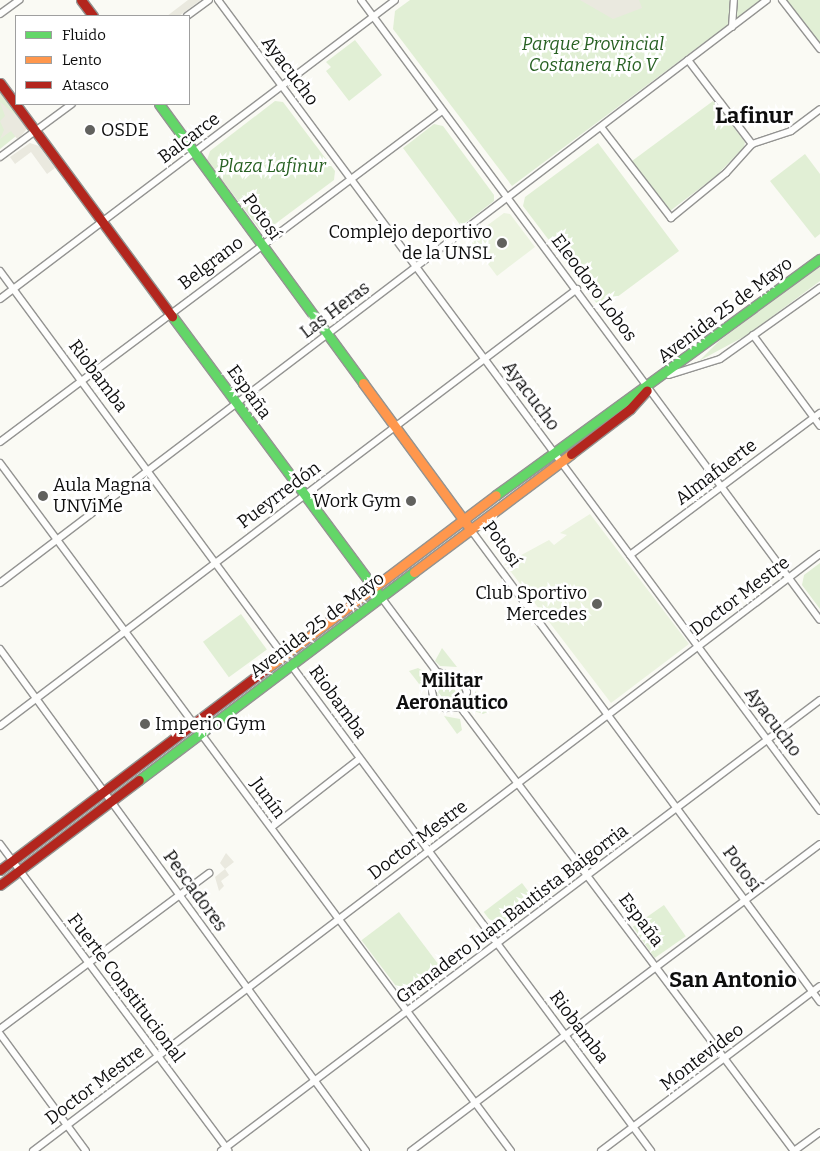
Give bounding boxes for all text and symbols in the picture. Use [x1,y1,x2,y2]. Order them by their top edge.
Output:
legend [15,15,190,105]
text: Fluido [62,26,106,44]
street label: Ayacucho [257,32,323,110]
park label: Parque Provincial Costanera Río V [522,34,664,76]
text: Lento [62,51,102,69]
text: Atasco [62,76,109,94]
district label: Lafinur [715,103,793,129]
street label: Balcarce [154,108,224,168]
place label: OSDE [101,119,149,141]
marker: OSDE [83,123,97,137]
park label: Plaza Lafinur [218,155,326,177]
street label: Potosí [238,190,286,244]
place label: Complejo deportivo de la UNSL [328,222,492,264]
street label: Eleodoro Lobos [547,230,641,346]
street label: Belgrano [174,232,248,294]
marker: Complejo deportivo de la UNSL [496,237,508,249]
street label: Avenida 25 de Mayo [653,252,797,368]
street label: Las Heras [296,277,374,343]
street label: Riobamba [64,336,132,416]
street label: Ayacucho [498,357,564,435]
street label: España [222,361,276,423]
street label: Almafuerte [671,434,761,510]
street label: Pueyrredón [233,457,325,533]
place label: Aula Magna UNViMe [53,475,151,518]
marker: Aula Magna UNViMe [37,490,49,502]
place label: Work Gym [313,490,401,512]
marker: Work Gym [405,495,417,507]
street label: Potosí [478,517,526,571]
street label: Doctor Mestre [686,552,794,640]
street label: Avenida 25 de Mayo [245,567,389,683]
place label: Club Sportivo Mercedes [475,583,587,626]
marker: Club Sportivo Mercedes [591,598,603,610]
street label: Riobamba [304,661,372,743]
district label: Militar Aeronáutico [396,670,508,714]
street label: Ayacucho [740,683,806,761]
place label: Imperio Gym [155,713,266,735]
marker: Imperio Gym [139,718,151,730]
street label: Junín [246,773,290,823]
street label: Doctor Mestre [364,796,472,884]
street label: Granadero Juan Bautista Baigorria [392,820,632,1008]
street label: Potosí [718,842,766,896]
street label: Pescadores [158,846,232,936]
street label: España [614,889,668,951]
street label: Fuerte Constitucional [63,909,189,1067]
district label: San Antonio [669,967,797,993]
street label: Riobamba [545,987,613,1067]
street label: Montevideo [656,1019,748,1095]
street label: Doctor Mestre [41,1041,149,1129]

